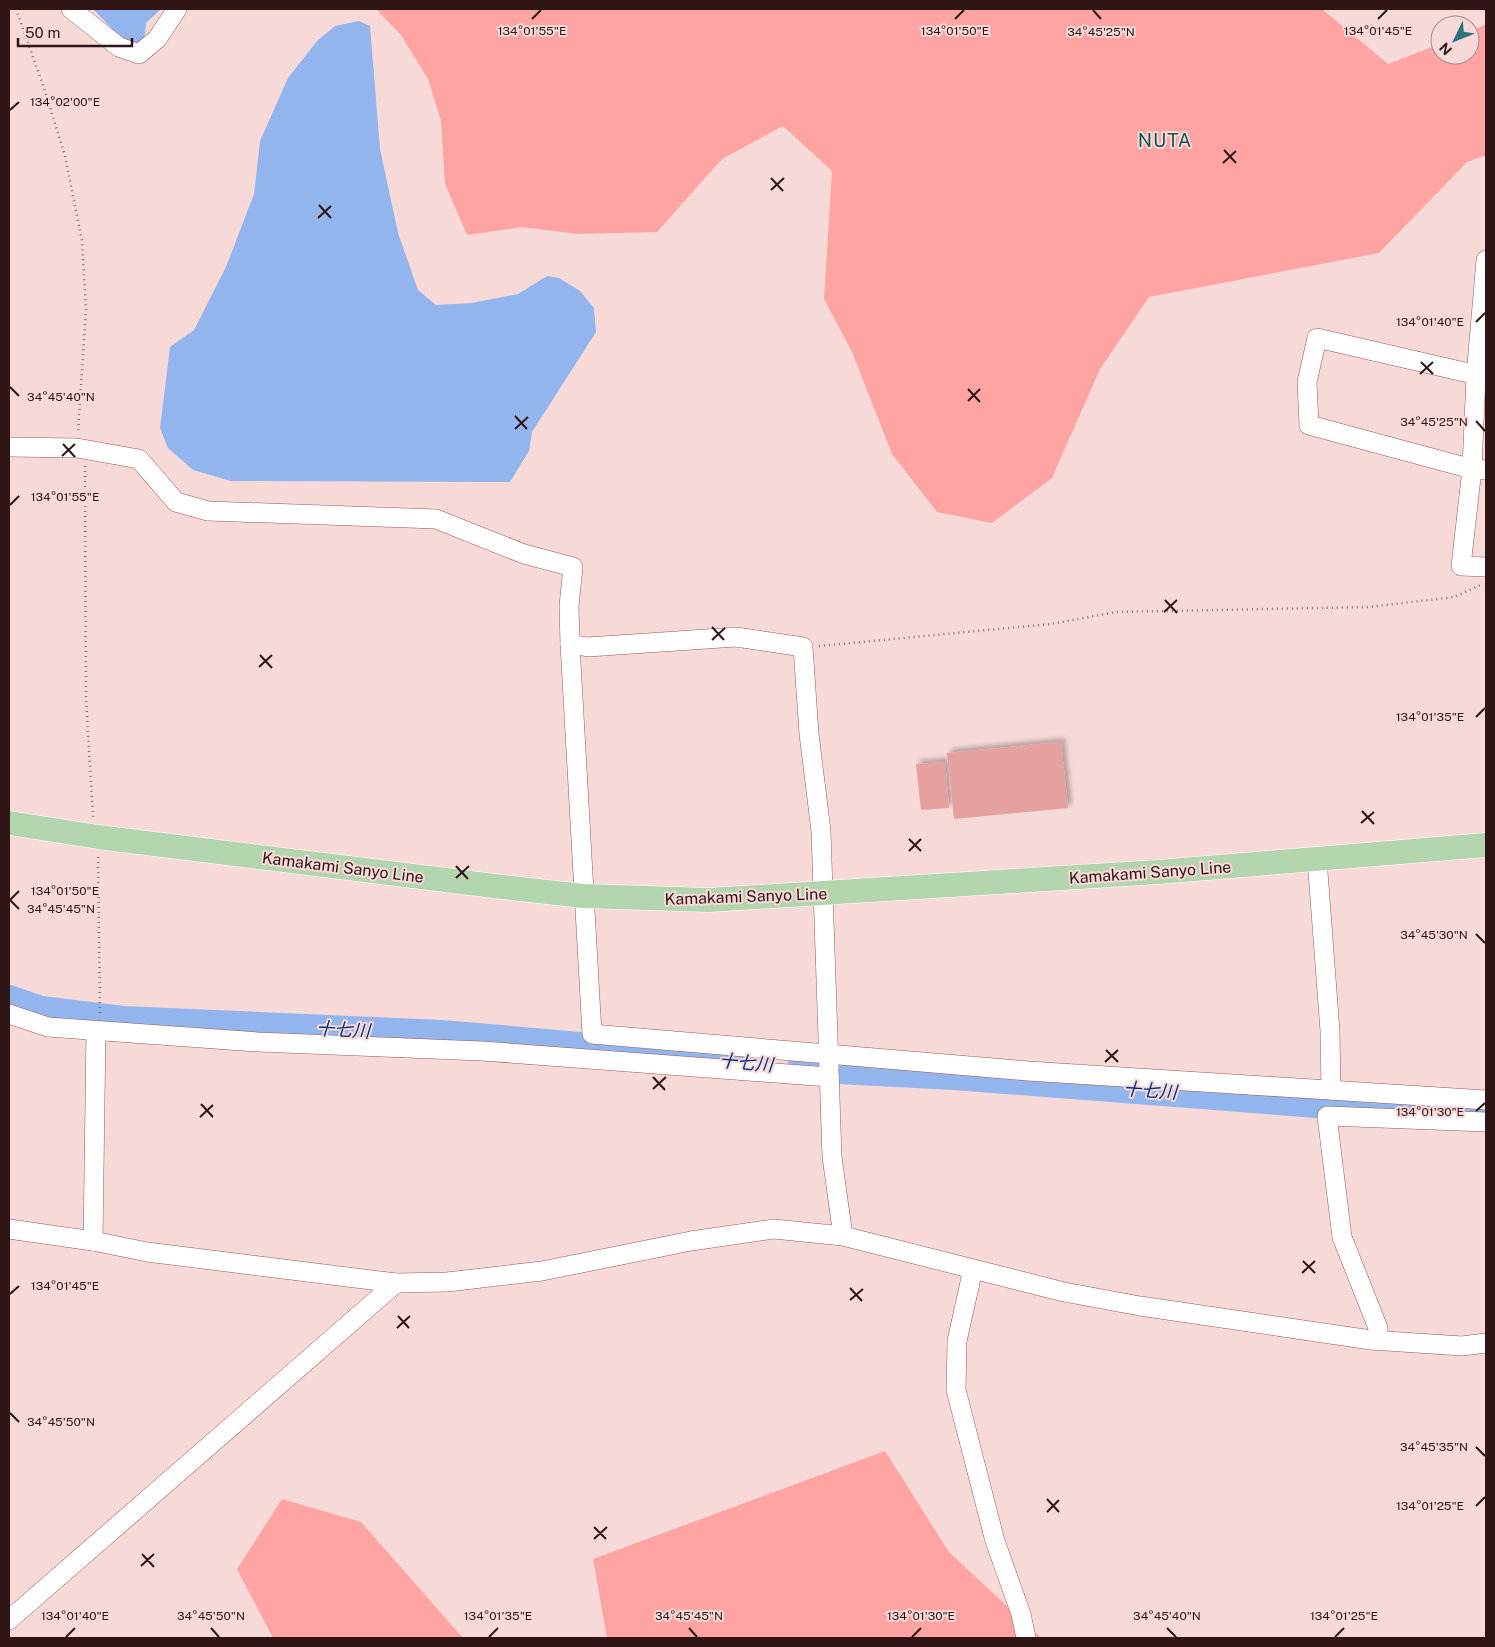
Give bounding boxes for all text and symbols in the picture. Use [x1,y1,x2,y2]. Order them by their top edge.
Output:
scale bar [18,15,131,47]
north arrow [1430,15,1480,65]
text: 50 m [25,24,60,41]
text: 134°01'55"E [498,24,566,38]
text: 134°01'50"E [921,24,989,38]
text: 134°01'45"E [1344,24,1412,38]
text: 34°45'25"N [1067,25,1135,39]
text: N [1436,39,1455,58]
text: 134°02'00"E [30,95,100,109]
district label: NUTA [1138,129,1192,151]
text: 134°01'40"E [1396,315,1464,329]
text: 34°45'40"N [27,390,95,404]
text: 34°45'25"N [1400,415,1468,429]
text: 134°01'55"E [31,490,99,504]
text: 134°01'35"E [1396,710,1464,724]
street label: Kamakami Sanyo Line [261,848,425,887]
street label: Kamakami Sanyo Line [1068,857,1232,888]
text: 134°01'50"E [31,884,99,898]
street label: Kamakami Sanyo Line [664,884,828,909]
text: 34°45'45"N [27,902,95,916]
text: 34°45'30"N [1400,928,1468,942]
water label: 十七川 [316,1018,373,1042]
water label: 十七川 [718,1050,776,1075]
water label: 十七川 [1122,1078,1180,1103]
text: 134°01'30"E [1396,1105,1464,1119]
text: 134°01'45"E [31,1279,99,1293]
text: 34°45'50"N [27,1415,95,1429]
text: 34°45'35"N [1400,1440,1468,1454]
text: 134°01'25"E [1396,1499,1464,1513]
text: 134°01'40"E [41,1609,109,1623]
text: 34°45'50"N [177,1609,245,1623]
text: 134°01'35"E [464,1609,532,1623]
text: 34°45'45"N [655,1609,723,1623]
text: 134°01'30"E [887,1609,955,1623]
text: 34°45'40"N [1133,1609,1201,1623]
text: 134°01'25"E [1310,1609,1378,1623]

